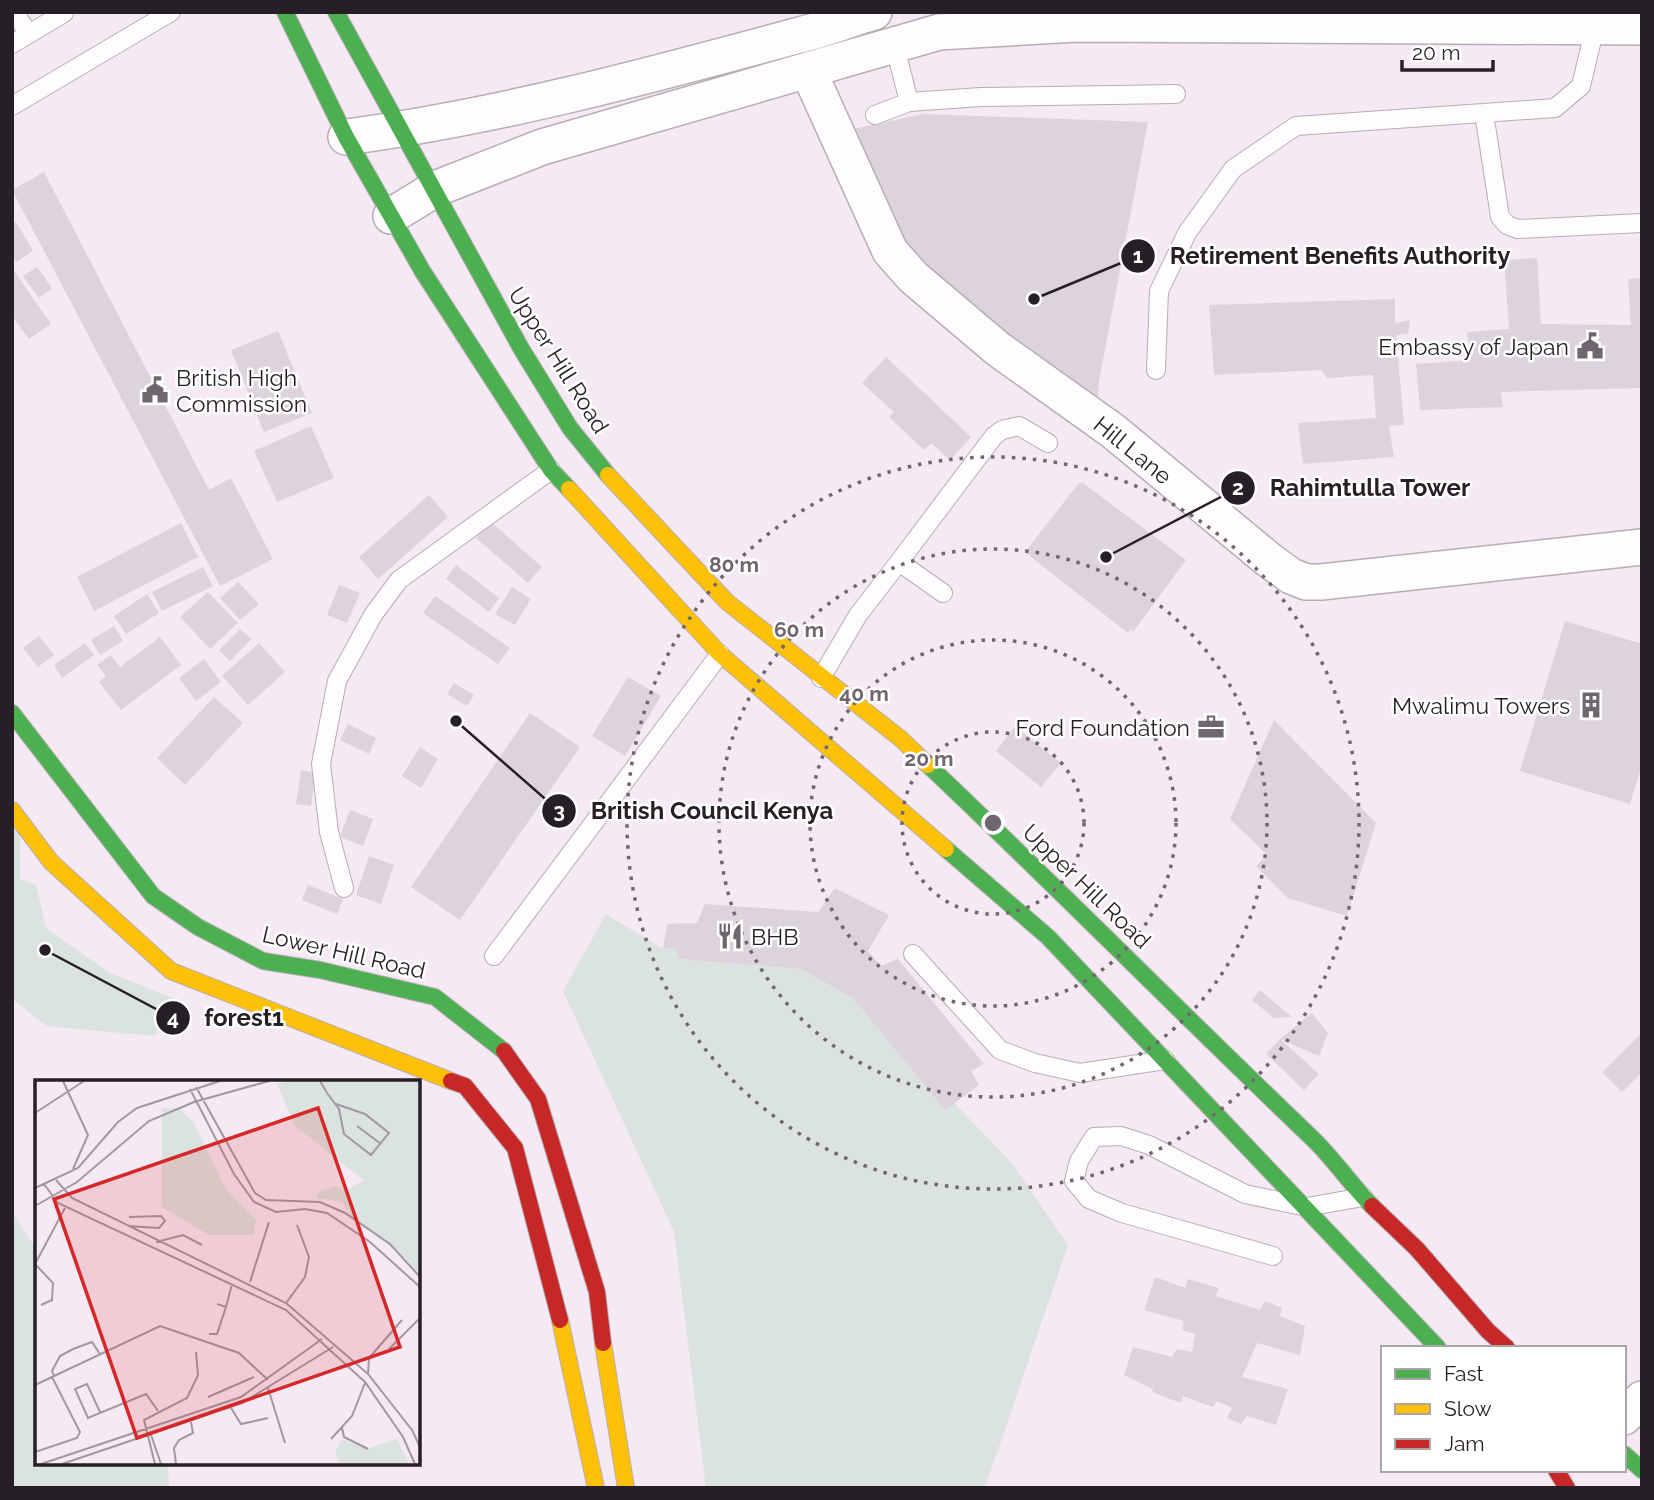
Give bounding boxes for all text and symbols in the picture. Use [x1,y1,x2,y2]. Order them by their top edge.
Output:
scale bar [1402,28,1493,72]
text: 20 m [1412,40,1460,65]
callout: Retirement Benefits Authority [1121,233,1525,278]
text: Retirement Benefits Authority [1170,241,1510,270]
text: 1 [1133,243,1143,268]
street label: Upper Hill Road [503,282,615,438]
public building icon: Embassy of Japan [1575,331,1605,361]
place label: Embassy of Japan [1378,333,1569,360]
place label: British High Commission [176,364,307,417]
public building icon: British High Commission [140,375,170,405]
street label: Hill Lane [1089,410,1177,490]
callout: Rahimtulla Tower [1220,465,1485,510]
text: Rahimtulla Tower [1270,473,1470,502]
text: 2 [1232,475,1244,500]
text: 80 m [709,552,759,577]
text: 60 m [774,617,824,642]
text: 40 m [839,681,889,706]
building icon: Mwalimu Towers [1576,690,1606,720]
place label: Mwalimu Towers [1392,692,1570,719]
office icon: Ford Foundation [1196,712,1226,742]
place label: Ford Foundation [1015,714,1190,741]
text: 20 m [904,746,954,771]
callout: British Council Kenya [542,788,848,833]
text: British Council Kenya [591,796,833,825]
text: 3 [553,798,565,823]
centre of rings [981,811,1005,835]
street label: Upper Hill Road [1017,818,1157,954]
street label: Lower Hill Road [260,920,428,984]
restaurant icon: BHB [715,921,745,951]
place label: BHB [751,923,799,950]
callout: forest1 [156,995,298,1040]
text: forest1 [204,1003,284,1032]
text: 4 [167,1005,179,1030]
inset map [35,1080,420,1465]
legend [1381,1346,1626,1472]
text: Fast [1444,1361,1484,1386]
text: Slow [1444,1396,1492,1421]
text: Jam [1444,1431,1485,1456]

